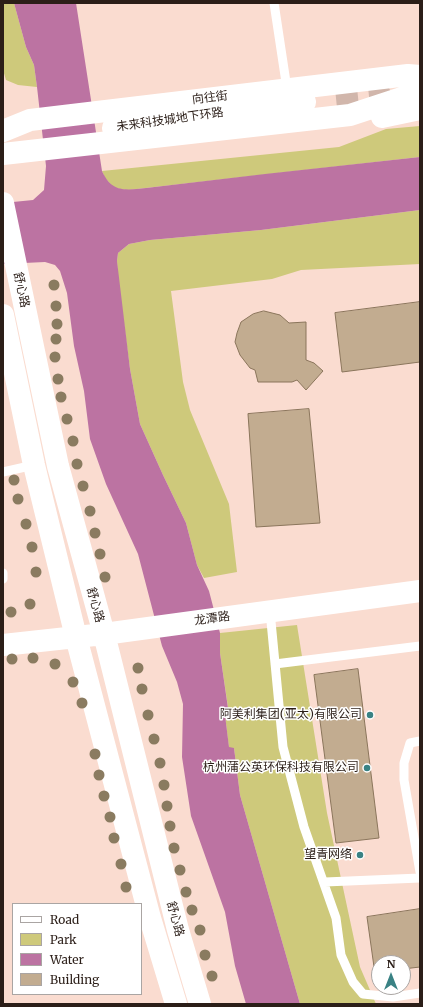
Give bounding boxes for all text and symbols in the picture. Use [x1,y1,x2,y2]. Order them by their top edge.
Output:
street label: 向往街 [191,89,229,107]
street label: 未来科技城地下环路 [116,105,224,135]
street label: 舒心路 [10,271,32,309]
street label: 舒心路 [83,586,107,624]
street label: 龙潭路 [193,609,231,629]
place label: 阿美利集团(亚太)有限公司 [220,708,362,722]
marker: 阿美利集团(亚太)有限公司 [365,710,375,720]
place label: 杭州蒲公英环保科技有限公司 [203,761,359,775]
marker: 杭州蒲公英环保科技有限公司 [362,763,372,773]
place label: 望青网络 [304,848,352,862]
marker: 望青网络 [355,850,365,860]
street label: 舒心路 [163,900,187,938]
legend [12,903,142,995]
text: Road [50,912,79,927]
text: Park [50,932,77,947]
text: Water [50,952,84,967]
north arrow [371,955,411,995]
text: N [387,957,395,971]
text: Building [50,972,99,987]

